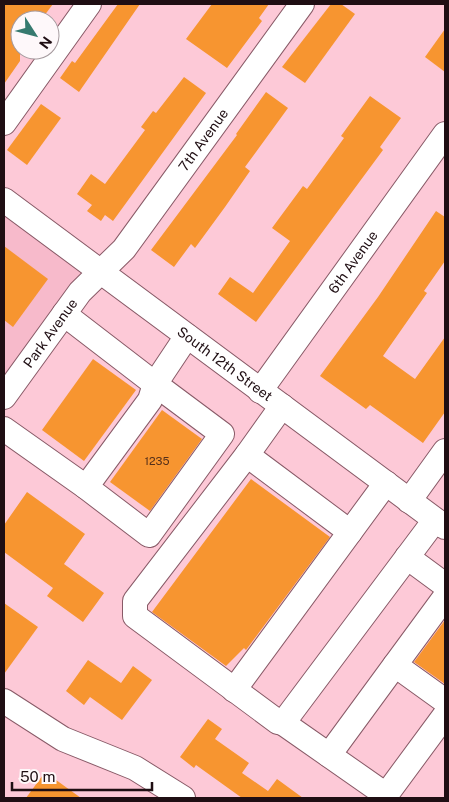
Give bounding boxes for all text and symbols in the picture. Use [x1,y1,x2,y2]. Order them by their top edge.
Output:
north arrow [10,10,60,60]
text: N [36,34,55,52]
street label: 7th Avenue [175,105,231,174]
street label: 6th Avenue [325,227,381,297]
street label: Park Avenue [20,295,81,371]
street label: South 12th Street [174,323,276,404]
house number: 1235 [144,455,170,467]
scale bar [12,760,152,792]
text: 50 m [20,768,55,785]

